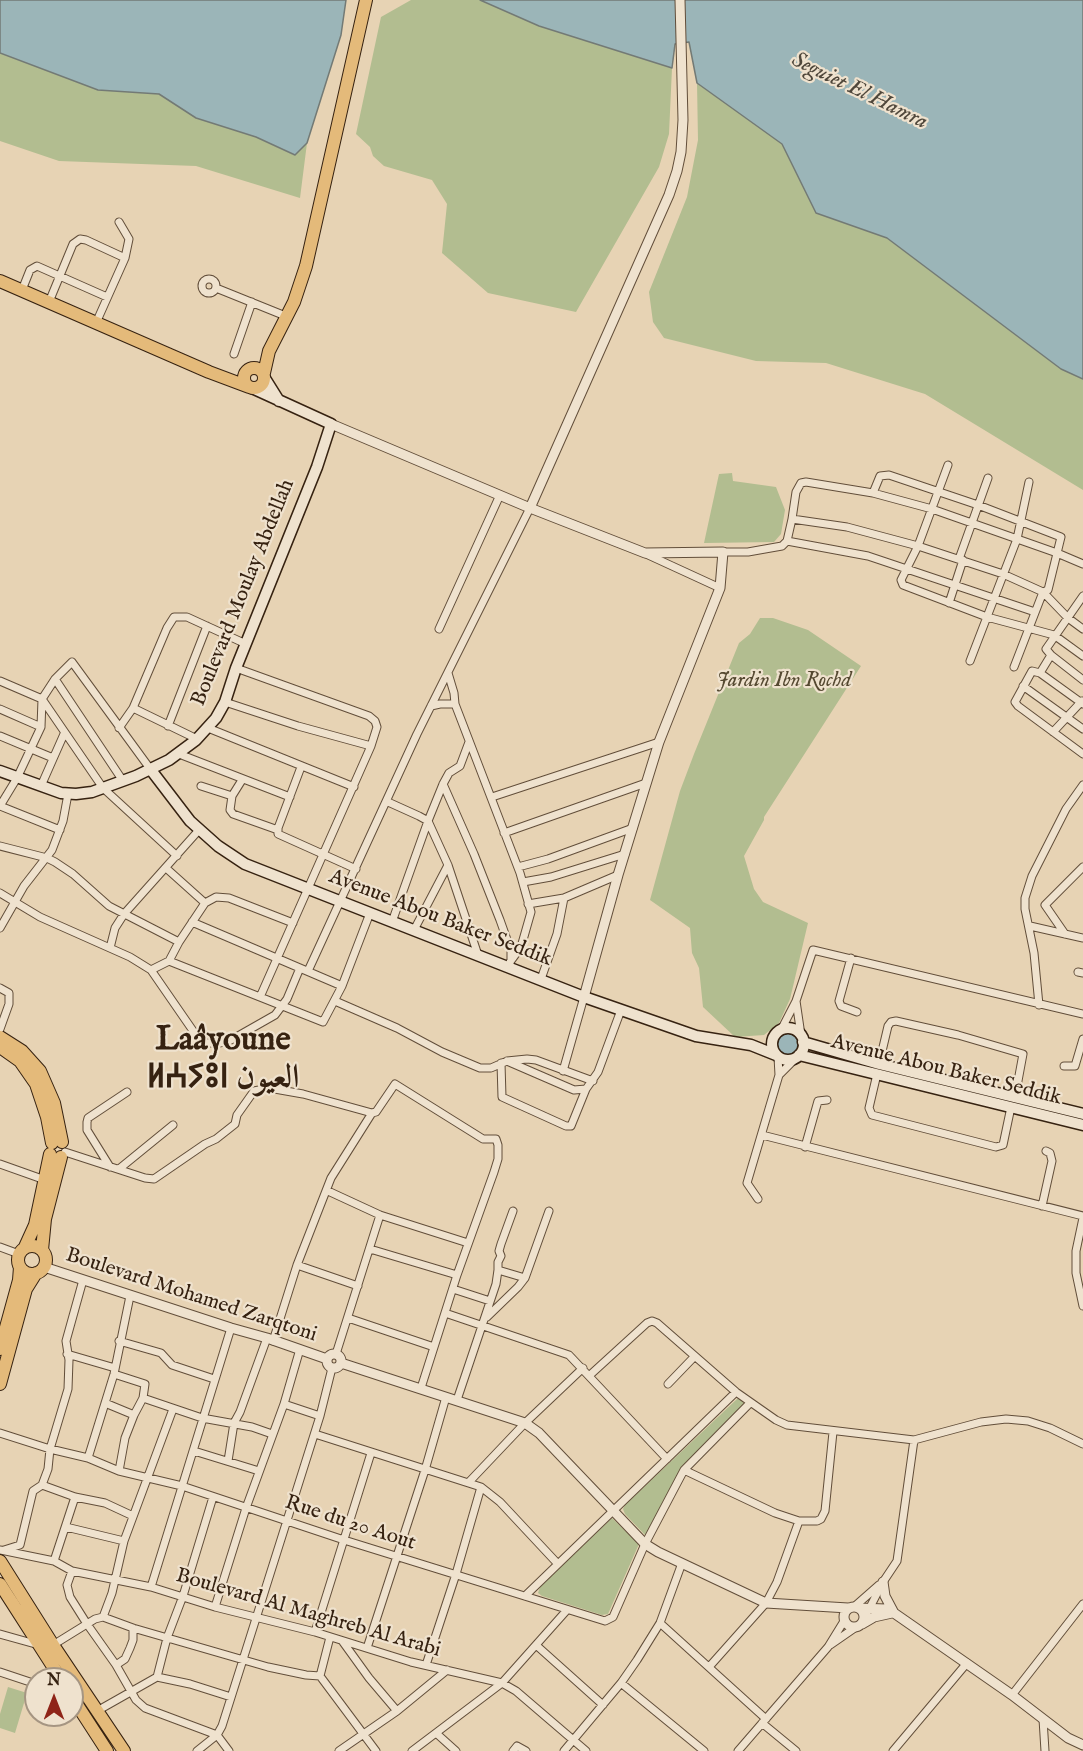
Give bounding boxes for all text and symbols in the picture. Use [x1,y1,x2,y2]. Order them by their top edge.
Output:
water label: Seguiet El Hamra [787,48,931,136]
street label: Boulevard Moulay Abdellah [187,476,301,710]
park label: Jardin Ibn Rochd [717,669,851,695]
street label: Avenue Abou Baker Seddik [325,865,555,973]
district label: Laâyoune ⵍⵄⵢⵓⵏ العيون [147,1022,299,1100]
street label: Avenue Abou Baker Seddik [828,1030,1064,1112]
street label: Boulevard Mohamed Zarqtoni [62,1243,320,1349]
street label: Rue du 20 Aout [281,1491,419,1557]
street label: Boulevard Al Maghreb Al Arabi [173,1564,443,1664]
north arrow [24,1667,84,1727]
text: N [47,1671,61,1691]

